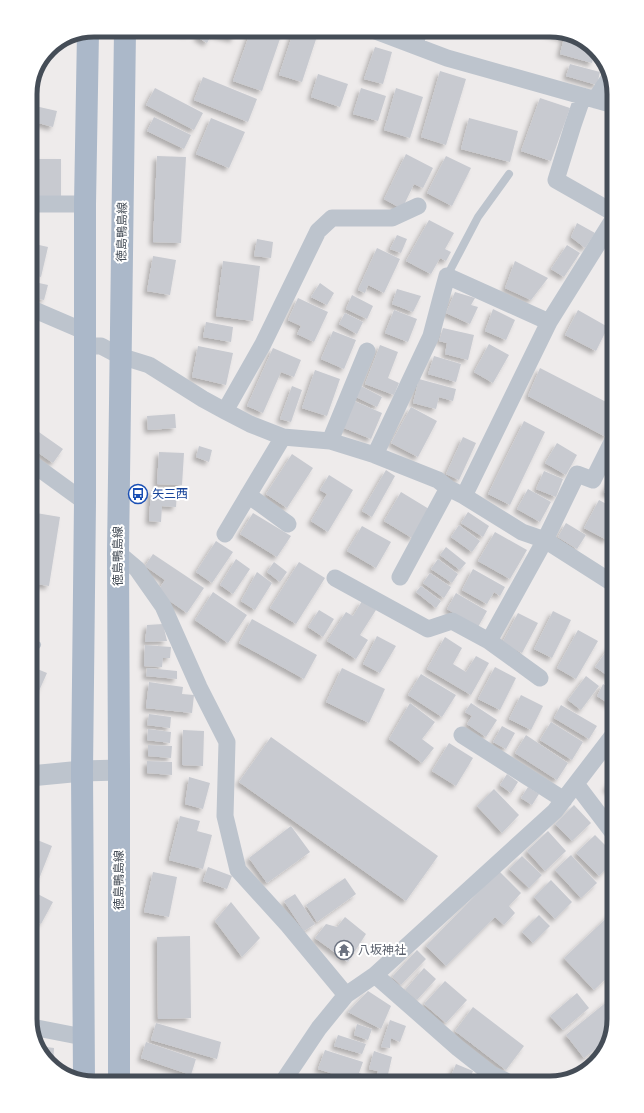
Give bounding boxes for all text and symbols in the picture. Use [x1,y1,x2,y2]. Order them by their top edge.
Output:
street label: 徳島鴨島線 [114,202,130,262]
bus stop icon: 矢三西 [127,483,149,505]
place label: 矢三西 [152,487,188,501]
street label: 徳島鴨島線 [111,526,125,586]
street label: 徳島鴨島線 [112,850,126,910]
temple icon: 八坂神社 [333,939,355,961]
place label: 八坂神社 [358,943,406,957]

